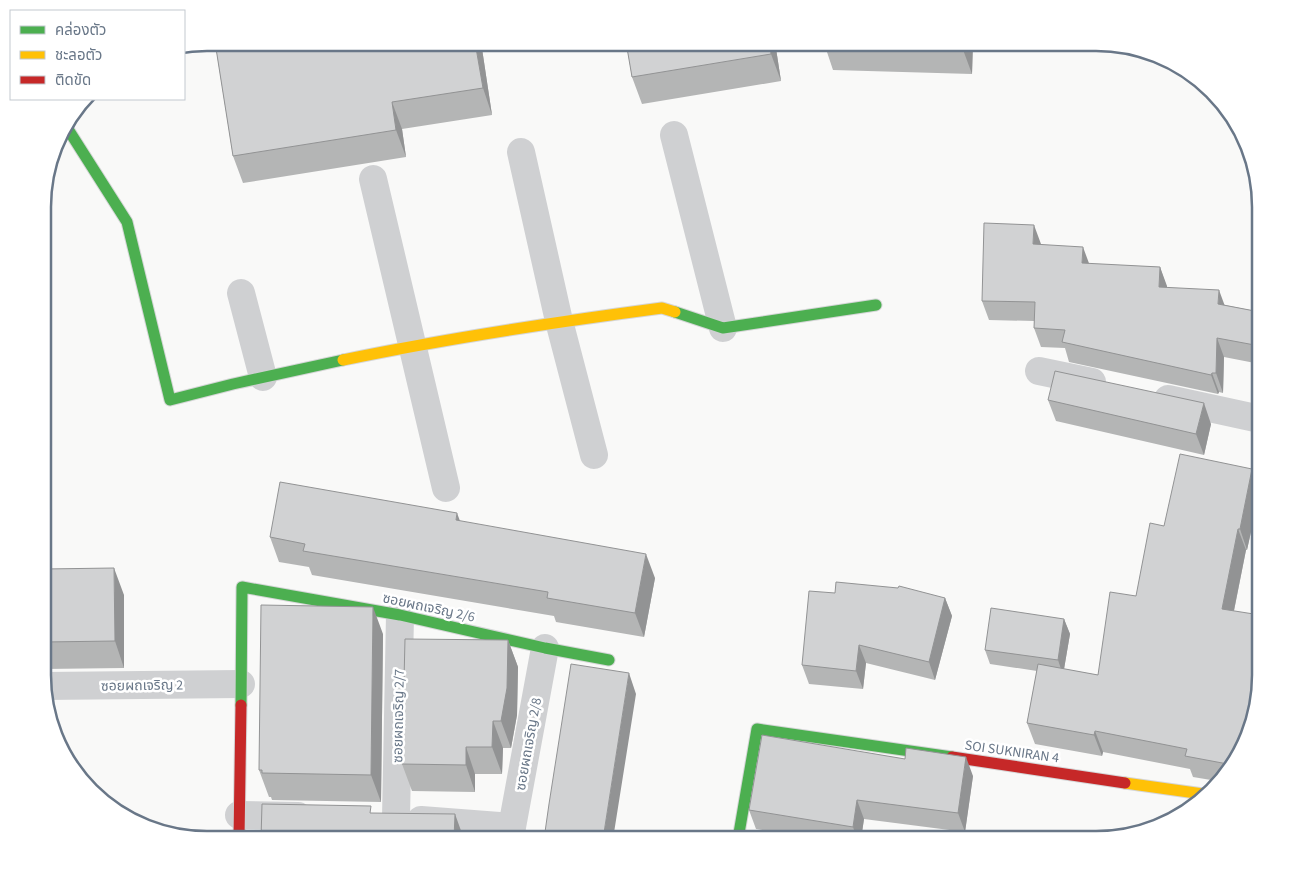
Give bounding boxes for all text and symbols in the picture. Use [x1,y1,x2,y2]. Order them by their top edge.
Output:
legend [10,10,185,100]
text: คล่องตัว [55,20,106,41]
text: ชะลอตัว [55,45,102,66]
text: ติดขัด [55,70,91,91]
street label: ซอยผถเจริญ 2/6 [381,588,477,628]
street label: ซอยผถเจริญ 2/7 [388,669,410,763]
street label: ซอยผถเจริญ 2 [101,675,183,697]
street label: ซอยผถเจริญ 2/8 [511,696,547,792]
street label: SOI SUKNIRAN 4 [963,735,1060,769]

